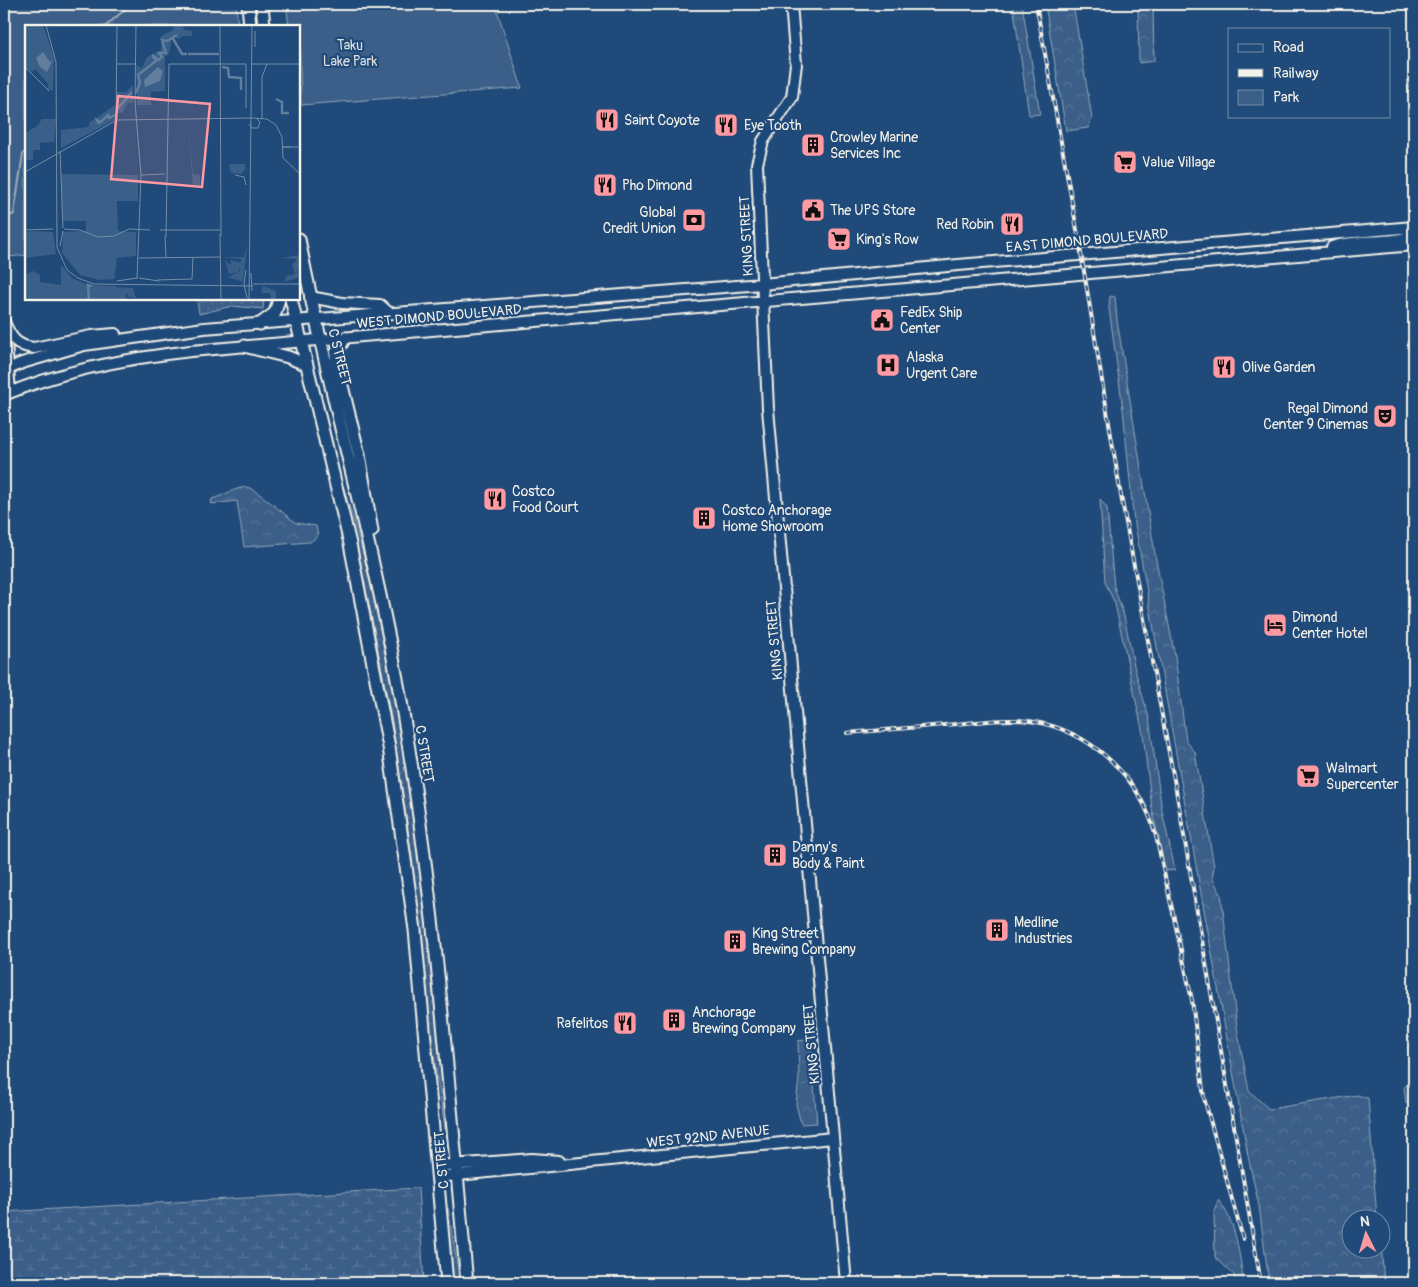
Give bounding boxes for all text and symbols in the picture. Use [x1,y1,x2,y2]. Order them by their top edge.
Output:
inset map [25,25,300,300]
legend [1228,28,1390,118]
park label: Taku Lake Park [323,37,378,70]
text: Road [1273,38,1304,57]
text: Railway [1273,64,1319,83]
text: Park [1273,88,1300,107]
restaurant icon: Saint Coyote [594,107,620,133]
place label: Saint Coyote [624,112,700,129]
restaurant icon: Eye Tooth [713,112,739,138]
place label: Eye Tooth [744,117,801,134]
place label: Crowley Marine Services Inc [830,129,918,162]
building icon: Crowley Marine Services Inc [800,132,826,158]
supermarket icon: Value Village [1112,149,1138,175]
place label: Value Village [1142,154,1215,171]
restaurant icon: Pho Dimond [592,172,618,198]
place label: Pho Dimond [622,177,693,194]
street label: KING STREET [736,195,757,277]
public building icon: The UPS Store [800,197,826,223]
place label: The UPS Store [830,202,916,219]
place label: Global Credit Union [603,204,676,237]
bank icon: Global Credit Union [681,207,707,233]
restaurant icon: Red Robin [999,211,1025,237]
place label: Red Robin [936,216,994,233]
street label: EAST DIMOND BOULEVARD [1005,225,1169,256]
supermarket icon: King's Row [826,226,852,252]
place label: King's Row [856,231,919,248]
street label: WEST DIMOND BOULEVARD [356,301,523,332]
place label: FedEx Ship Center [900,304,963,337]
public building icon: FedEx Ship Center [869,307,895,333]
street label: C STREET [324,327,355,388]
place label: Alaska Urgent Care [906,349,977,382]
hospital icon: Alaska Urgent Care [875,352,901,378]
restaurant icon: Olive Garden [1211,354,1237,380]
place label: Olive Garden [1242,359,1316,376]
place label: Regal Dimond Center 9 Cinemas [1263,400,1369,433]
theatre icon: Regal Dimond Center 9 Cinemas [1372,403,1398,429]
place label: Costco Food Court [512,483,579,516]
restaurant icon: Costco Food Court [482,486,508,512]
place label: Costco Anchorage Home Showroom [722,502,831,535]
building icon: Costco Anchorage Home Showroom [691,505,717,531]
street label: KING STREET [763,599,786,681]
place label: Dimond Center Hotel [1292,609,1368,642]
hotel icon: Dimond Center Hotel [1262,612,1288,638]
street label: C STREET [412,724,437,784]
place label: Walmart Supercenter [1326,760,1399,793]
supermarket icon: Walmart Supercenter [1295,763,1321,789]
place label: Danny's Body & Paint [792,839,865,872]
building icon: Danny's Body & Paint [762,842,788,868]
place label: Medline Industries [1014,914,1073,947]
building icon: Medline Industries [984,917,1010,943]
place label: King Street Brewing Company [752,925,856,958]
building icon: King Street Brewing Company [722,928,748,954]
street label: KING STREET [800,1003,823,1085]
place label: Anchorage Brewing Company [692,1004,796,1037]
building icon: Anchorage Brewing Company [661,1007,687,1033]
restaurant icon: Rafelitos [612,1010,638,1036]
place label: Rafelitos [556,1015,609,1032]
street label: WEST 92ND AVENUE [646,1122,770,1151]
street label: C STREET [430,1130,452,1190]
north arrow [1340,1210,1390,1260]
text: N [1359,1213,1370,1230]

